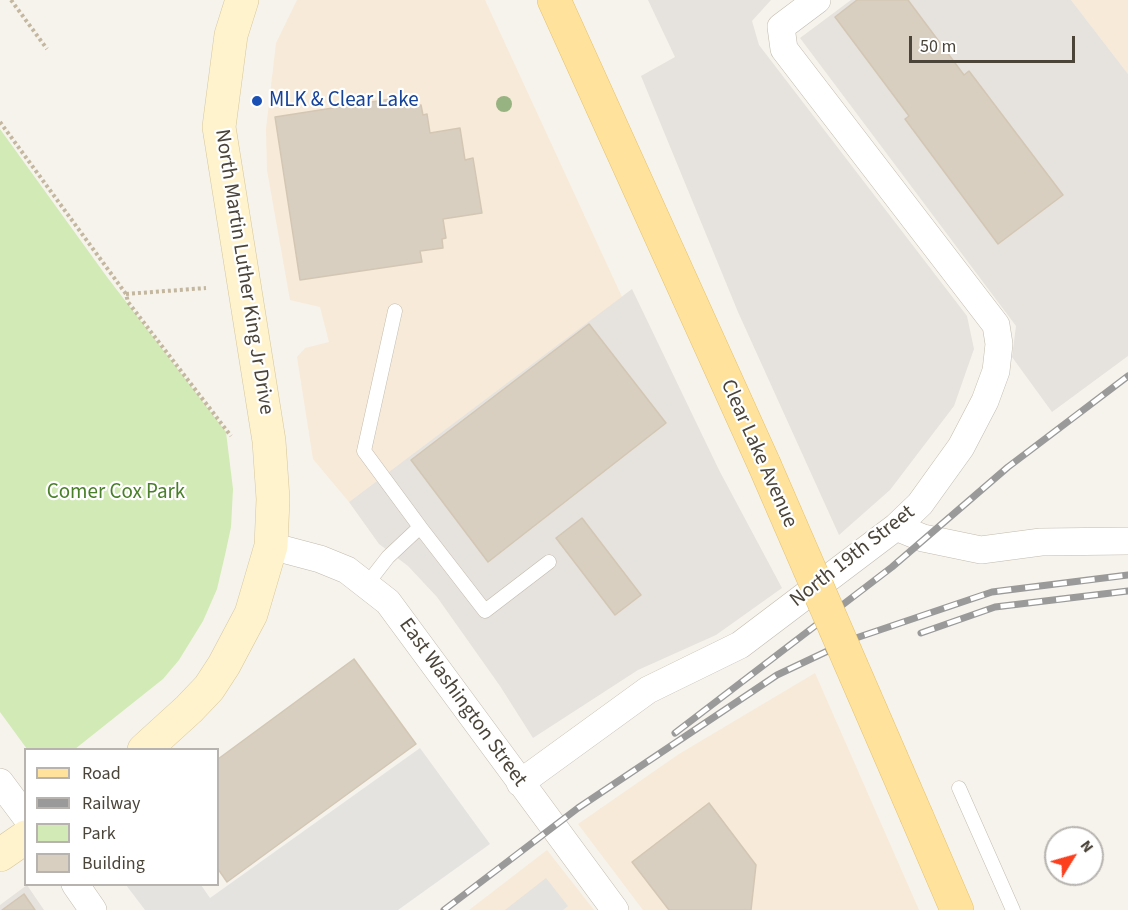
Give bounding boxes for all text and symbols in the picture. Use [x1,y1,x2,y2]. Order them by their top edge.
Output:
scale bar [912,24,1078,62]
text: 50 m [920,34,956,59]
place label: MLK & Clear Lake [269,88,419,114]
marker: MLK & Clear Lake [250,94,264,108]
street label: North Martin Luther King Jr Drive [208,128,278,416]
street label: Clear Lake Avenue [714,376,802,532]
park label: Comer Cox Park [47,480,185,506]
street label: North 19th Street [786,501,920,613]
street label: East Washington Street [392,614,532,792]
legend [24,748,219,886]
text: Road [82,761,121,786]
text: Railway [82,791,141,816]
text: Park [82,821,116,846]
north arrow [1044,826,1104,886]
text: N [1075,835,1099,857]
text: Building [82,851,145,876]

